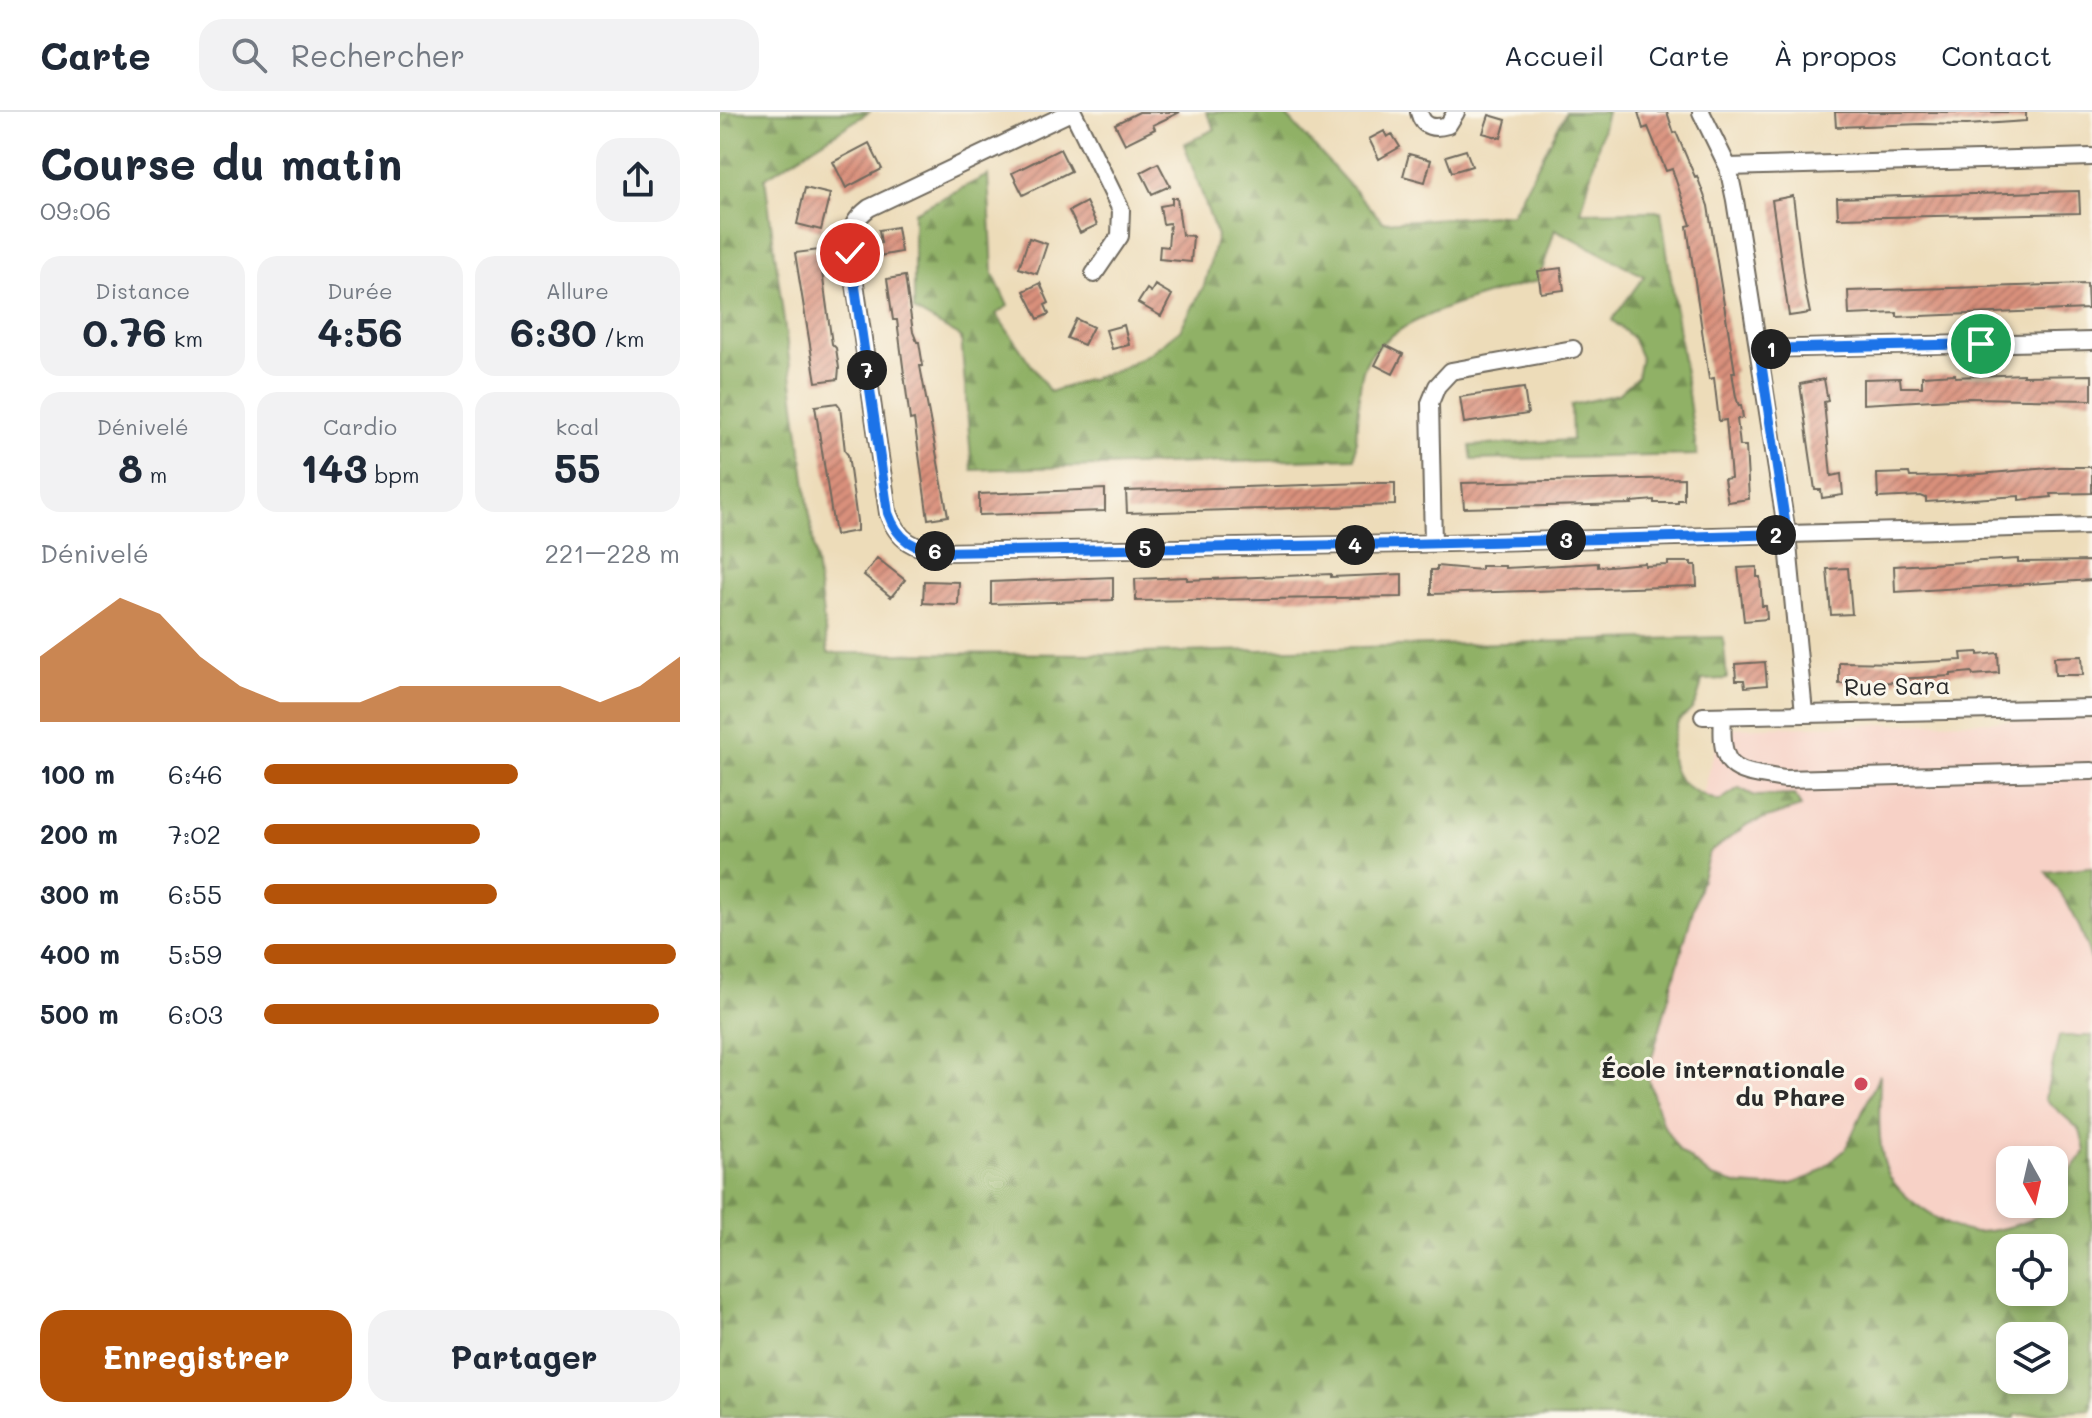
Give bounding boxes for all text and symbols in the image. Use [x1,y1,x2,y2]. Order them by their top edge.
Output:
search box [199,19,759,91]
text: Carte [40,30,151,80]
icon: search [227,33,271,77]
text: Rechercher [291,35,465,75]
text: Accueil [1504,37,1604,73]
text: Carte [1648,37,1730,73]
text: À propos [1774,37,1897,73]
text: Contact [1941,37,2052,73]
text: Course du matin [40,134,402,191]
button: share [596,138,680,222]
text: 09:06 [40,193,111,227]
pin [816,219,884,287]
icon: check [828,231,872,275]
text: Distance [95,276,190,305]
text: Durée [327,276,393,305]
text: Allure [546,276,609,305]
text: 0.76 [82,305,167,357]
text: 4:56 [317,305,403,357]
text: 6:30 [510,305,597,357]
pin [1947,310,2015,378]
icon: arrive [1959,322,2003,366]
text: km [167,324,203,353]
text: /km [597,324,645,353]
pin: 1 [1751,329,1791,369]
text: 1 [1766,334,1776,363]
pin: 7 [847,350,887,390]
text: 7 [861,355,873,384]
text: Dénivelé [97,412,189,441]
text: Cardio [323,412,397,441]
text: kcal [555,412,599,441]
text: 8 [118,441,143,493]
text: 143 [300,441,367,493]
text: 55 [554,441,601,493]
text: m [143,460,167,489]
text: bpm [367,460,420,489]
pin: 2 [1756,515,1796,555]
pin: 3 [1546,520,1586,560]
text: 2 [1770,520,1782,549]
pin: 4 [1335,525,1375,565]
text: 3 [1559,525,1573,554]
pin: 5 [1125,528,1165,568]
text: 4 [1348,530,1362,559]
pin: 6 [915,531,955,571]
text: 5 [1139,533,1151,562]
text: Dénivelé [40,536,149,570]
text: 221–228 m [544,536,680,570]
text: 6 [928,536,942,565]
street label: Rue Sara [1843,669,1950,702]
text: 100 m [40,757,115,791]
text: 6:46 [168,757,223,791]
text: 200 m [40,817,118,851]
text: 7:02 [168,817,221,851]
text: 300 m [40,877,119,911]
text: 6:55 [168,877,222,911]
text: 400 m [40,937,120,971]
text: 5:59 [168,937,222,971]
text: 500 m [40,997,119,1031]
text: 6:03 [168,997,223,1031]
place label: École internationale du Phare [1601,1053,1845,1112]
marker: École internationale du Phare [1852,1075,1870,1093]
north arrow [1996,1146,2068,1218]
map controls [1996,1146,2068,1394]
button: locate [1996,1234,2068,1306]
button: Enregistrer [40,1310,352,1402]
button: Partager [368,1310,680,1402]
button: layers [1996,1322,2068,1394]

